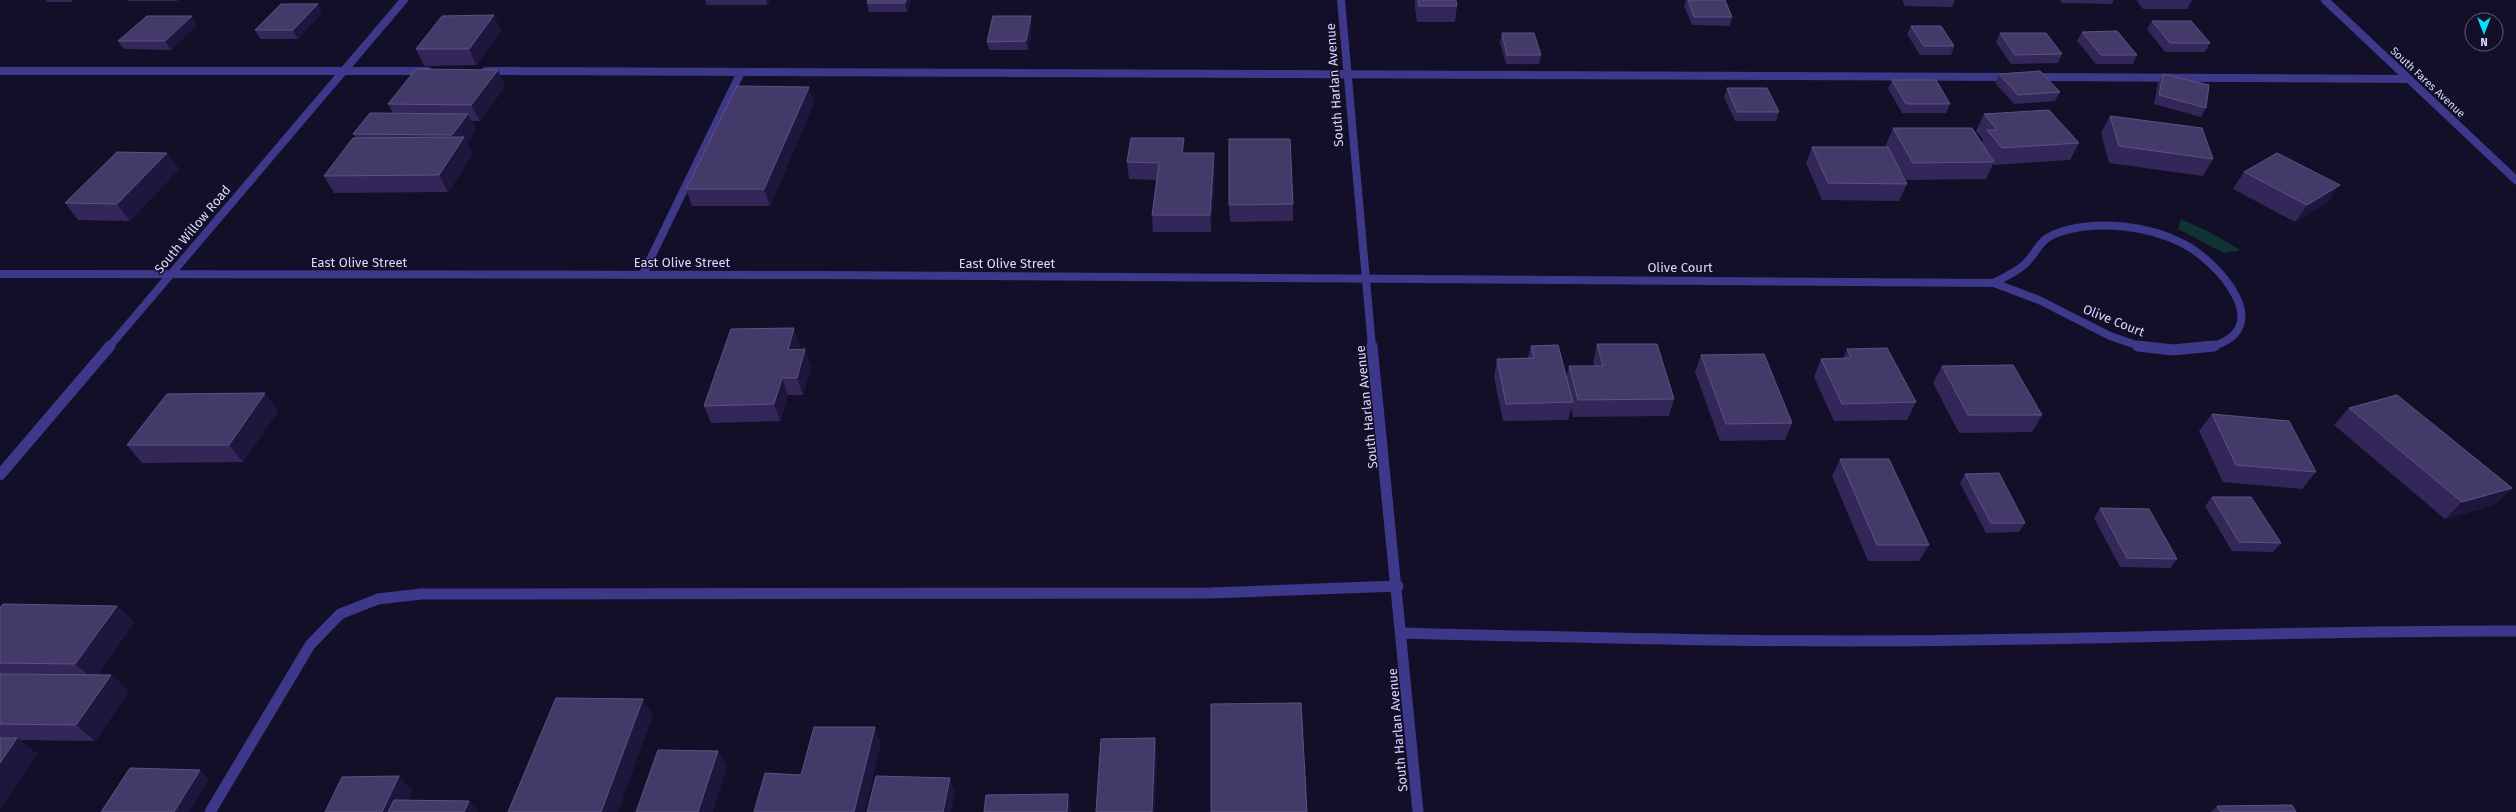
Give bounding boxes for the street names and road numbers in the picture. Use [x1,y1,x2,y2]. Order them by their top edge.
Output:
street label: South Harlan Avenue [1323,23,1346,147]
street label: South Fares Avenue [2388,44,2468,120]
street label: South Willow Road [151,182,234,276]
street label: East Olive Street [311,255,408,270]
street label: East Olive Street [634,255,731,270]
street label: East Olive Street [959,256,1056,271]
street label: Olive Court [1647,260,1713,275]
street label: Olive Court [2081,301,2147,340]
street label: South Harlan Avenue [1353,345,1380,469]
street label: South Harlan Avenue [1385,668,1410,792]

